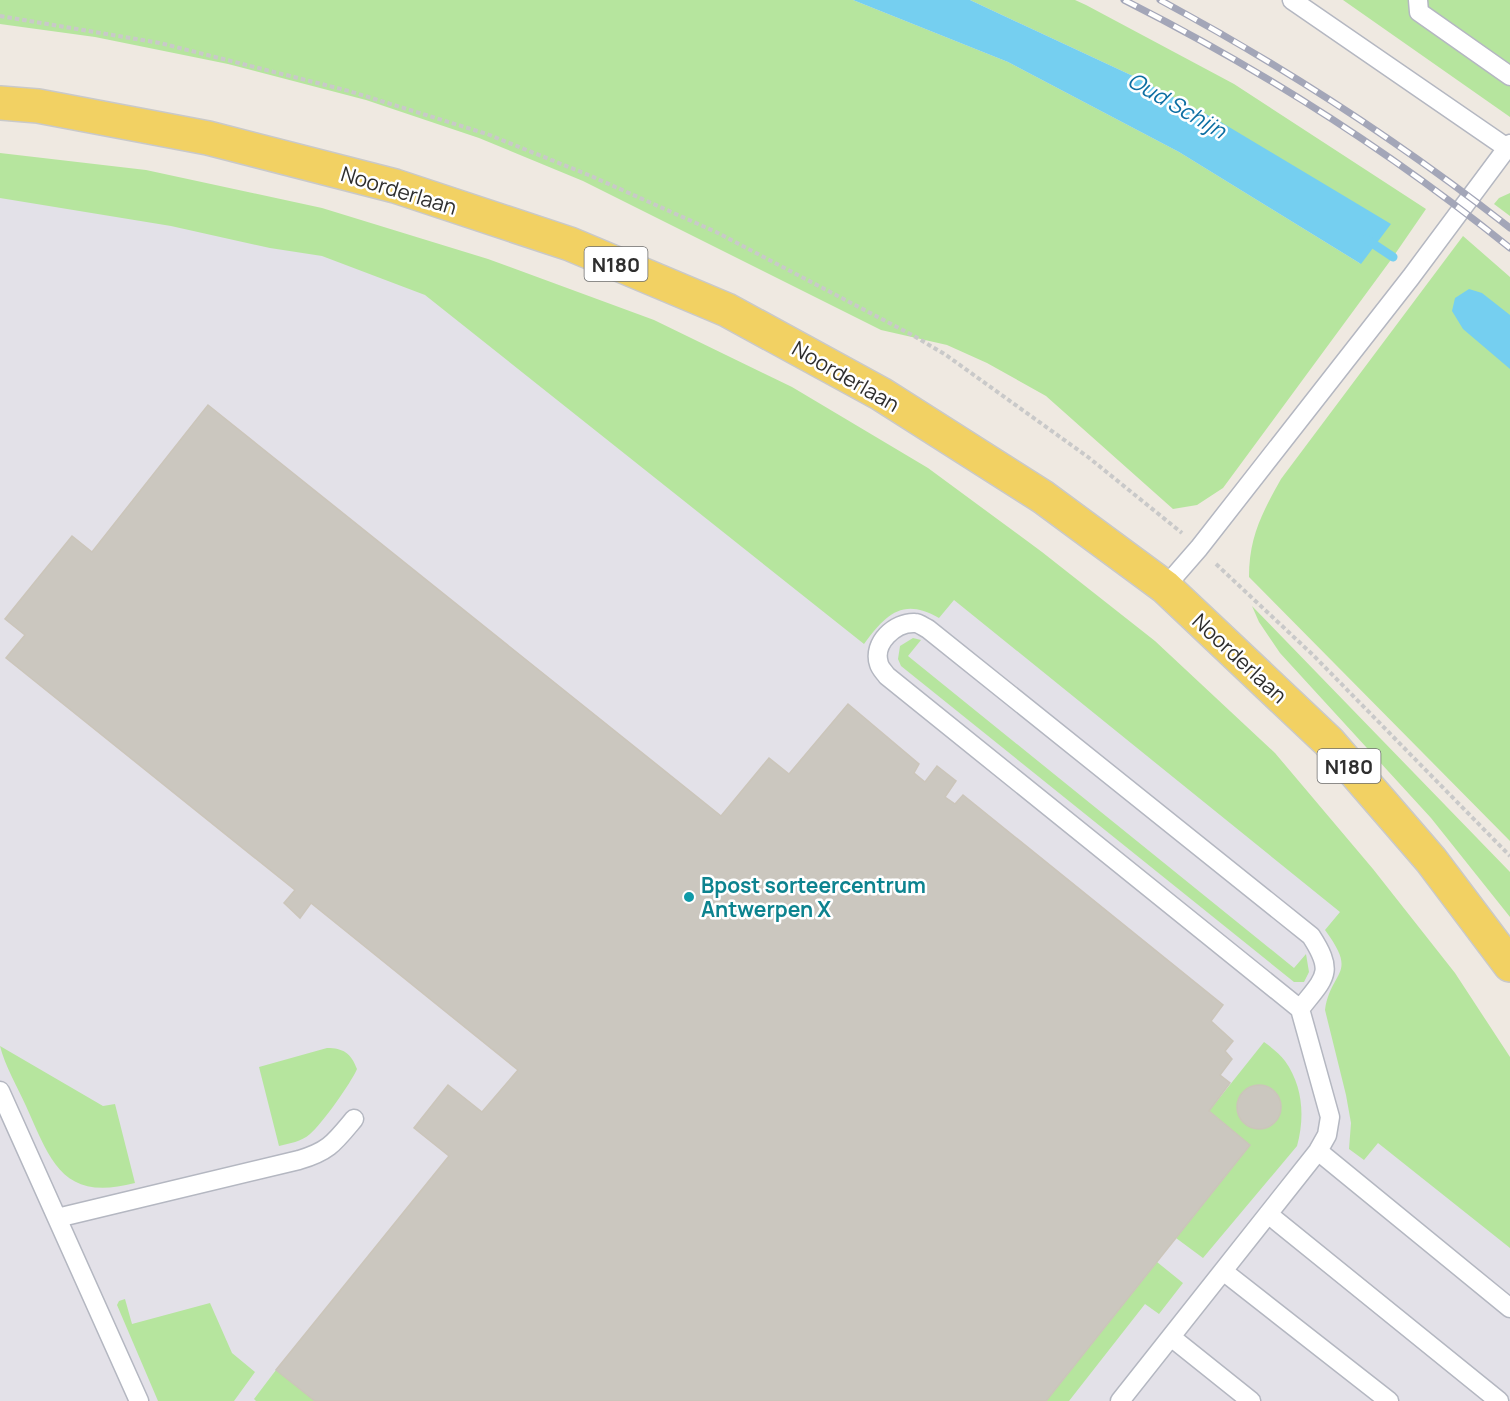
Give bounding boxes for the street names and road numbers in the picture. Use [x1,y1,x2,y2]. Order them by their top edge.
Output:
street label: Noorderlaan [338,159,460,221]
road number: N180 [584,247,648,281]
street label: Noorderlaan [787,334,905,418]
street label: Noorderlaan [1187,607,1293,709]
road number: N180 [1318,749,1380,783]

